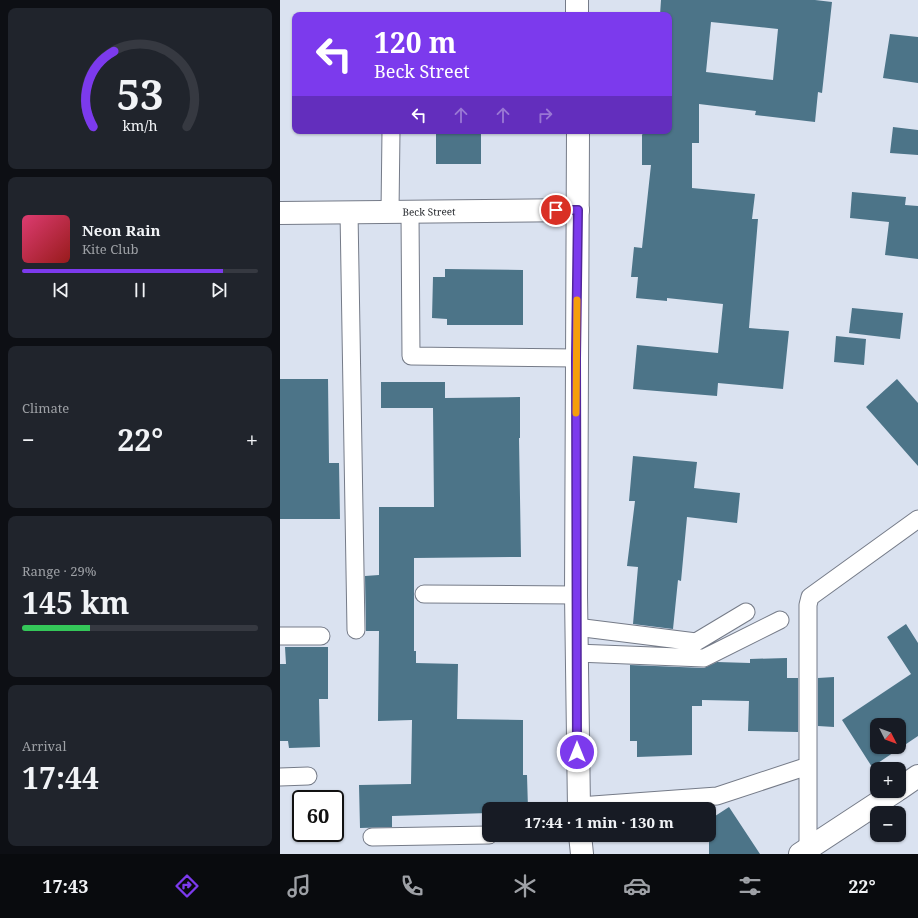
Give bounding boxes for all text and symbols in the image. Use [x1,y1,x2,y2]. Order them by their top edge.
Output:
text: 120 m [374,23,456,61]
icon: left [308,28,360,80]
text: Beck Street [374,59,470,83]
text: 53 [116,65,164,121]
icon: left [408,104,430,126]
icon: ahead [450,104,472,126]
icon: ahead [492,104,514,126]
icon: right [534,104,556,126]
text: km/h [122,115,158,134]
pin [539,193,573,227]
icon: arrive [545,199,567,221]
street label: Beck Street [402,204,456,219]
text: Neon Rain [82,220,160,240]
text: Kite Club [82,240,138,258]
icon: previous [50,279,72,301]
icon: pause [129,279,151,301]
icon: next [208,279,230,301]
text: Climate [22,399,69,417]
text: 22° [117,419,163,460]
text: − [22,424,35,454]
text: + [246,424,258,454]
text: Range · 29% [22,562,96,580]
text: 145 km [22,582,129,623]
north arrow [870,718,906,754]
map controls [870,718,906,842]
position arrow [556,731,598,773]
text: Arrival [22,737,66,755]
text: 17:44 [22,757,99,798]
button: + [870,762,906,798]
speed limit sign: 60 [292,790,344,842]
button: − [870,806,906,842]
text: 17:44 · 1 min · 130 m [524,812,674,832]
icon: directions [173,872,201,900]
icon: music [285,872,313,900]
icon: phone [398,872,426,900]
icon: climate [511,872,539,900]
icon: car [623,872,651,900]
icon: filters [736,872,764,900]
text: 17:43 [42,874,88,898]
text: 22° [848,874,876,898]

